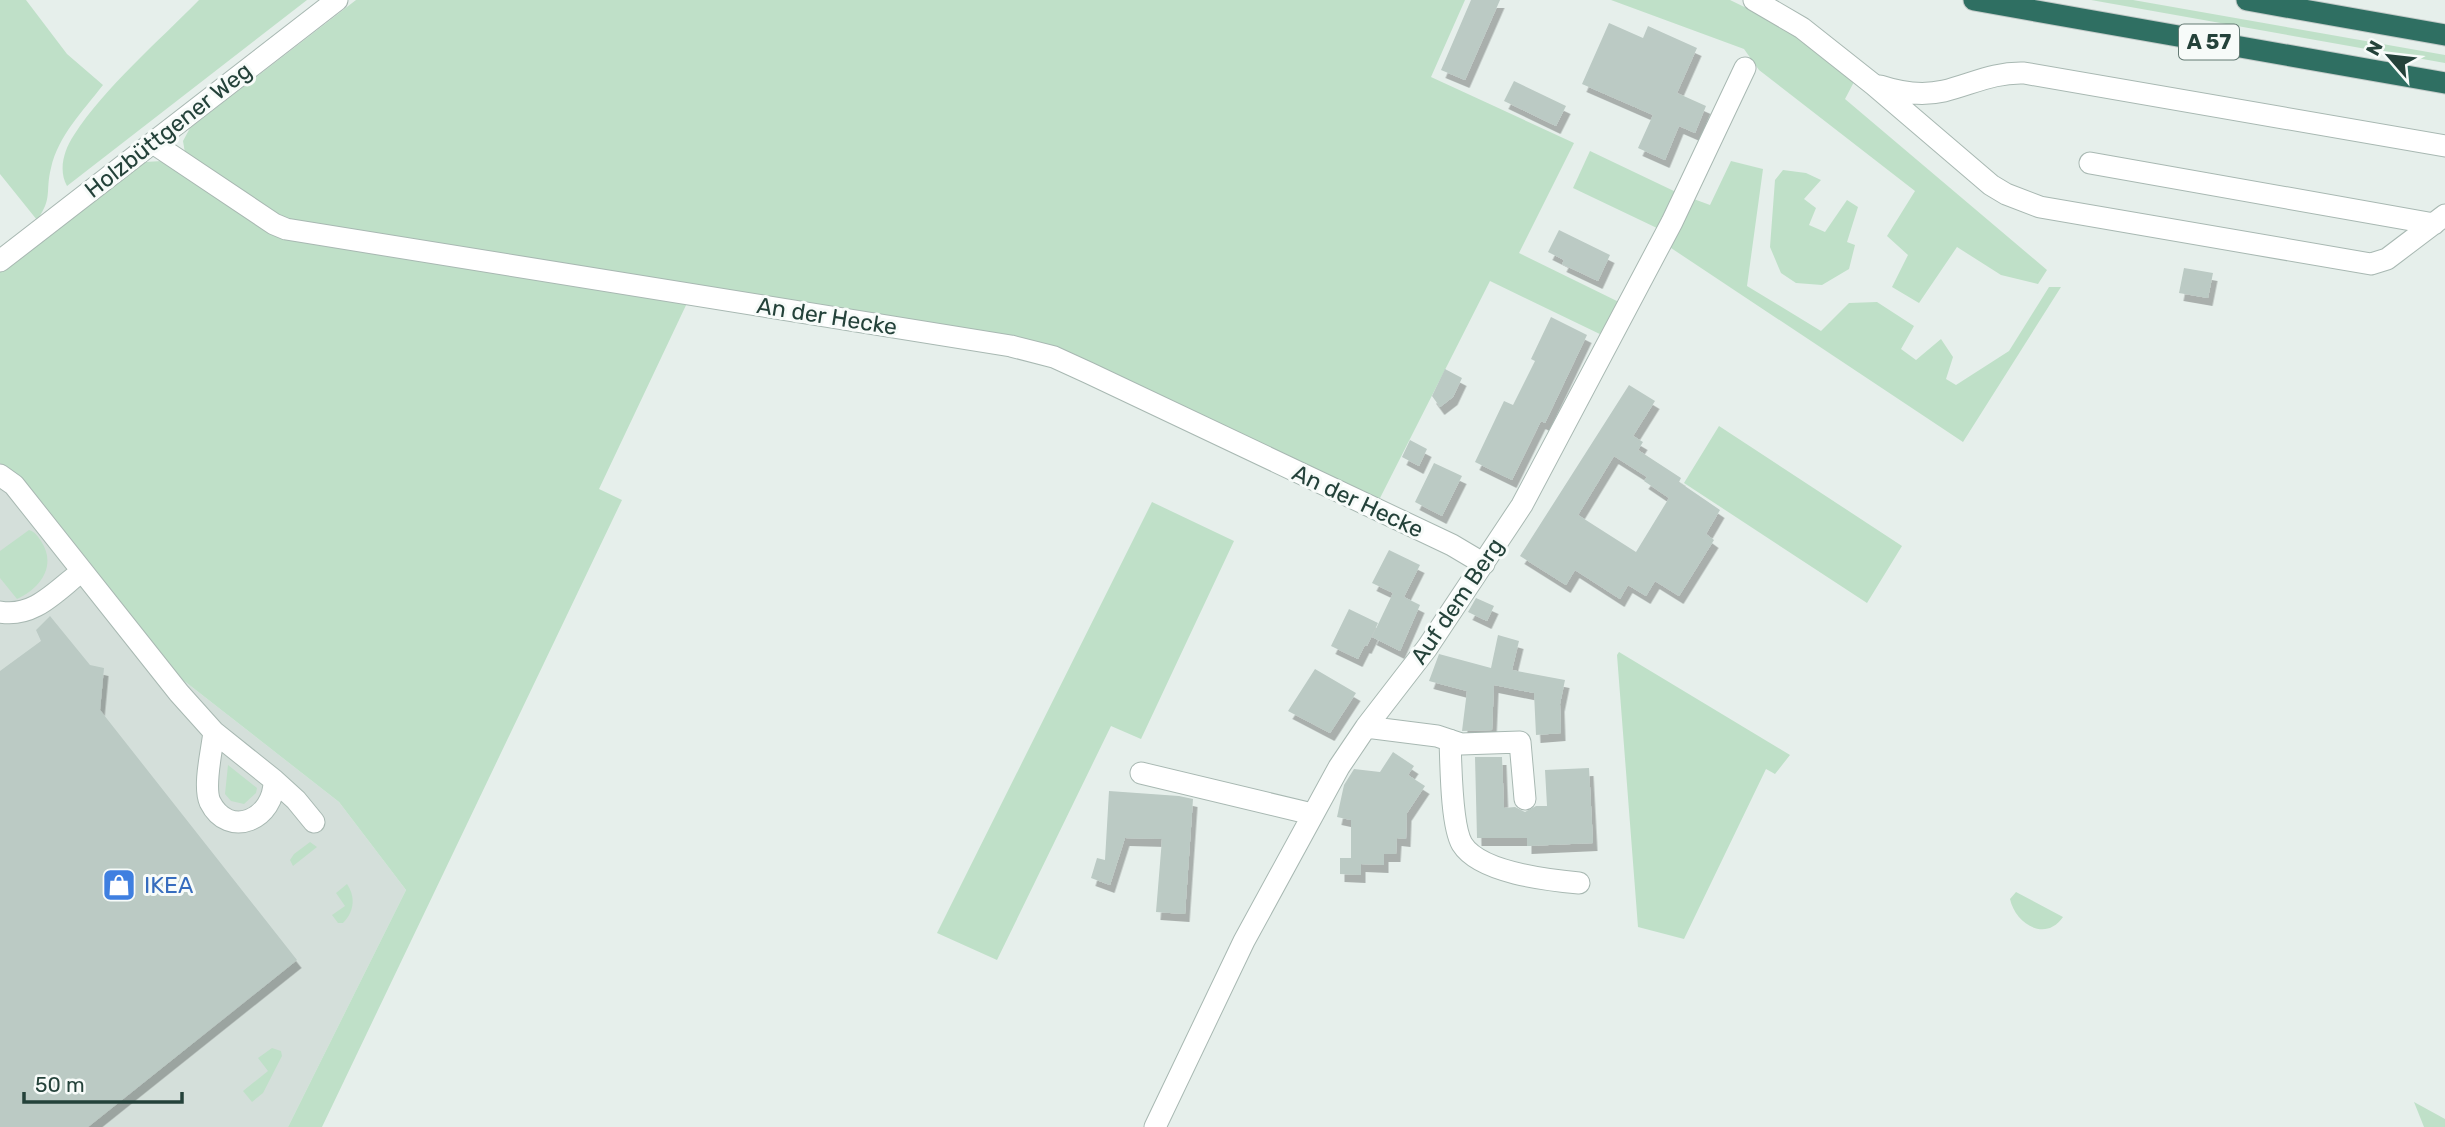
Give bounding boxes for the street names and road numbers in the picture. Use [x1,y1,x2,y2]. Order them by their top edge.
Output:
road number: A 57 [2179,24,2239,60]
street label: Holzbüttgener Weg [79,56,257,204]
street label: An der Hecke [755,291,899,341]
street label: An der Hecke [1288,458,1428,544]
street label: Auf dem Berg [1405,533,1509,669]

